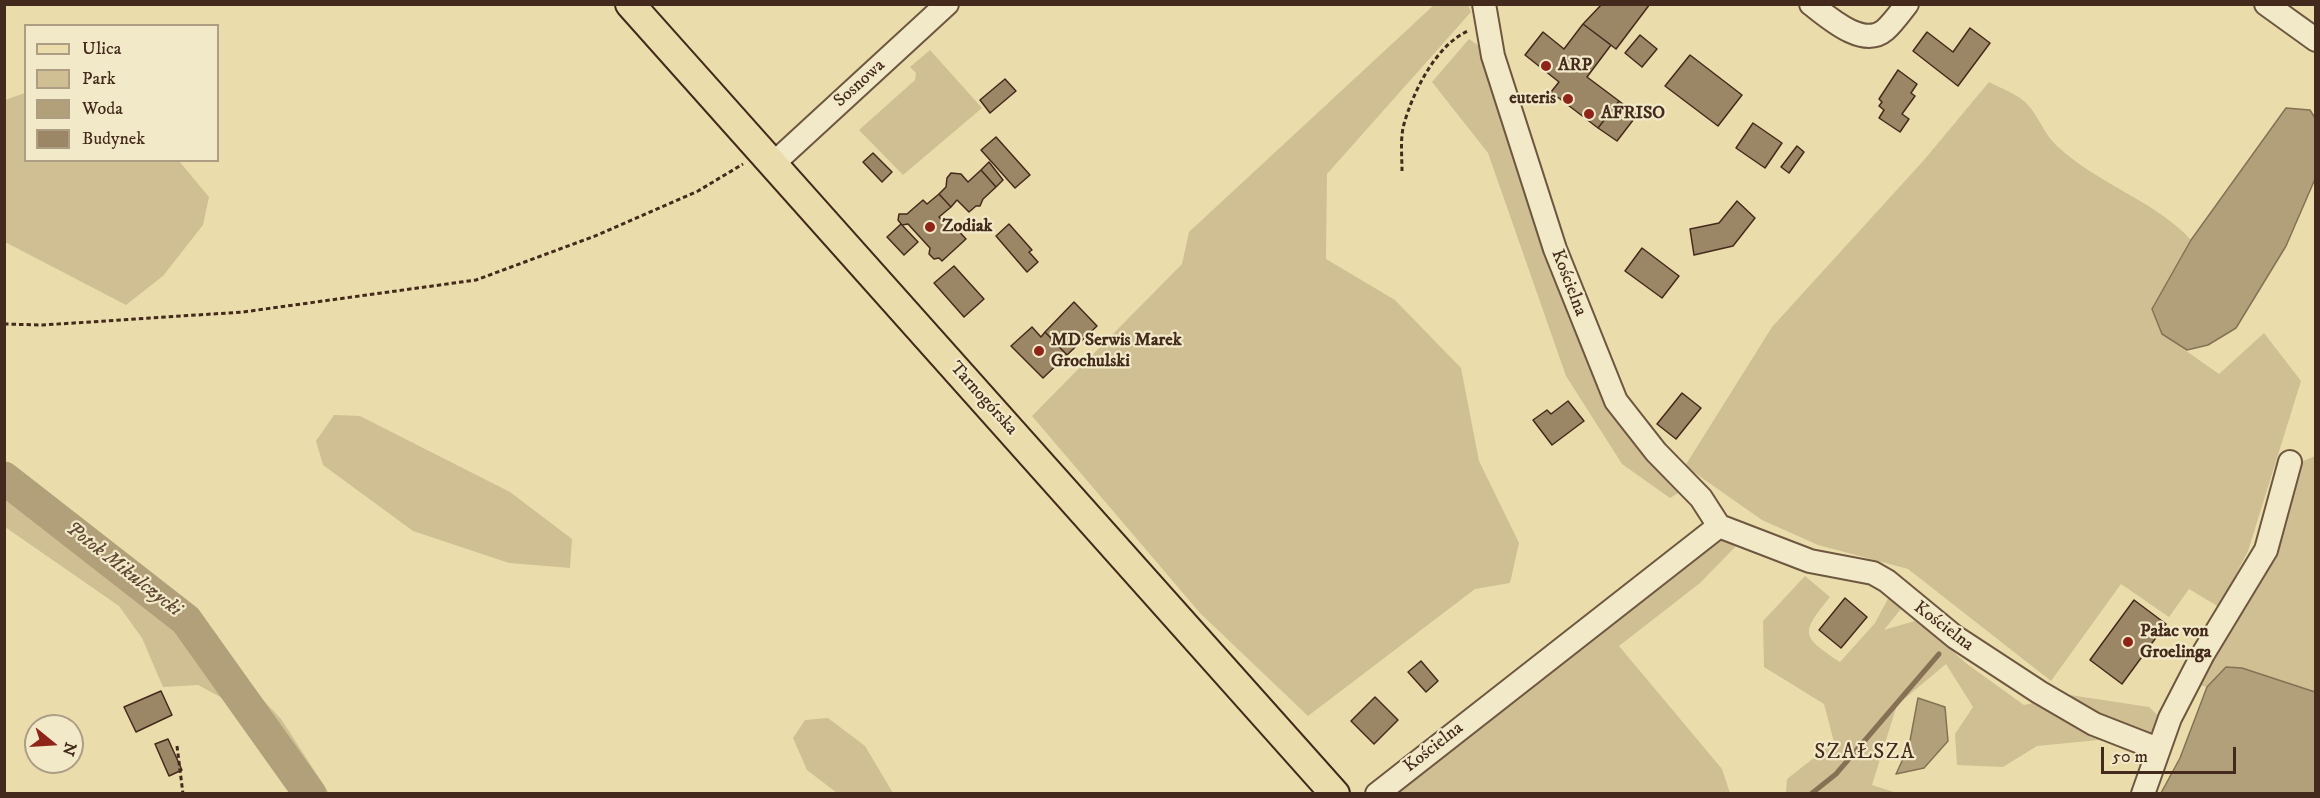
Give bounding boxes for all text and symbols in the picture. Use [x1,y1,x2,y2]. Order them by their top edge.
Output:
legend [24,24,219,162]
text: Ulica [82,38,121,60]
street label: Sosnowa [830,55,890,113]
place label: ARP [1558,55,1592,77]
marker: ARP [1539,59,1553,73]
text: Park [82,68,116,90]
place label: euteris [1509,88,1556,110]
marker: euteris [1561,92,1575,106]
text: Woda [82,98,123,120]
place label: AFRISO [1601,103,1665,125]
marker: AFRISO [1582,107,1596,121]
text: Budynek [82,128,145,150]
place label: Zodiak [942,216,993,238]
marker: Zodiak [923,220,937,234]
street label: Kościelna [1545,247,1591,319]
place label: MD Serwis Marek Grochulski [1051,330,1182,372]
marker: MD Serwis Marek Grochulski [1032,344,1046,358]
street label: Tarnogórska [944,358,1022,440]
water label: Potok Mikulczycki [60,517,186,623]
street label: Kościelna [1909,597,1977,657]
place label: Pałac von Groelinga [2140,621,2211,664]
marker: Pałac von Groelinga [2121,635,2135,649]
north arrow [24,714,84,774]
street label: Kościelna [1400,718,1468,778]
scale bar [2104,735,2239,773]
text: N [58,740,81,758]
district label: SZAŁSZA [1814,741,1916,767]
text: 50 m [2112,746,2148,768]

